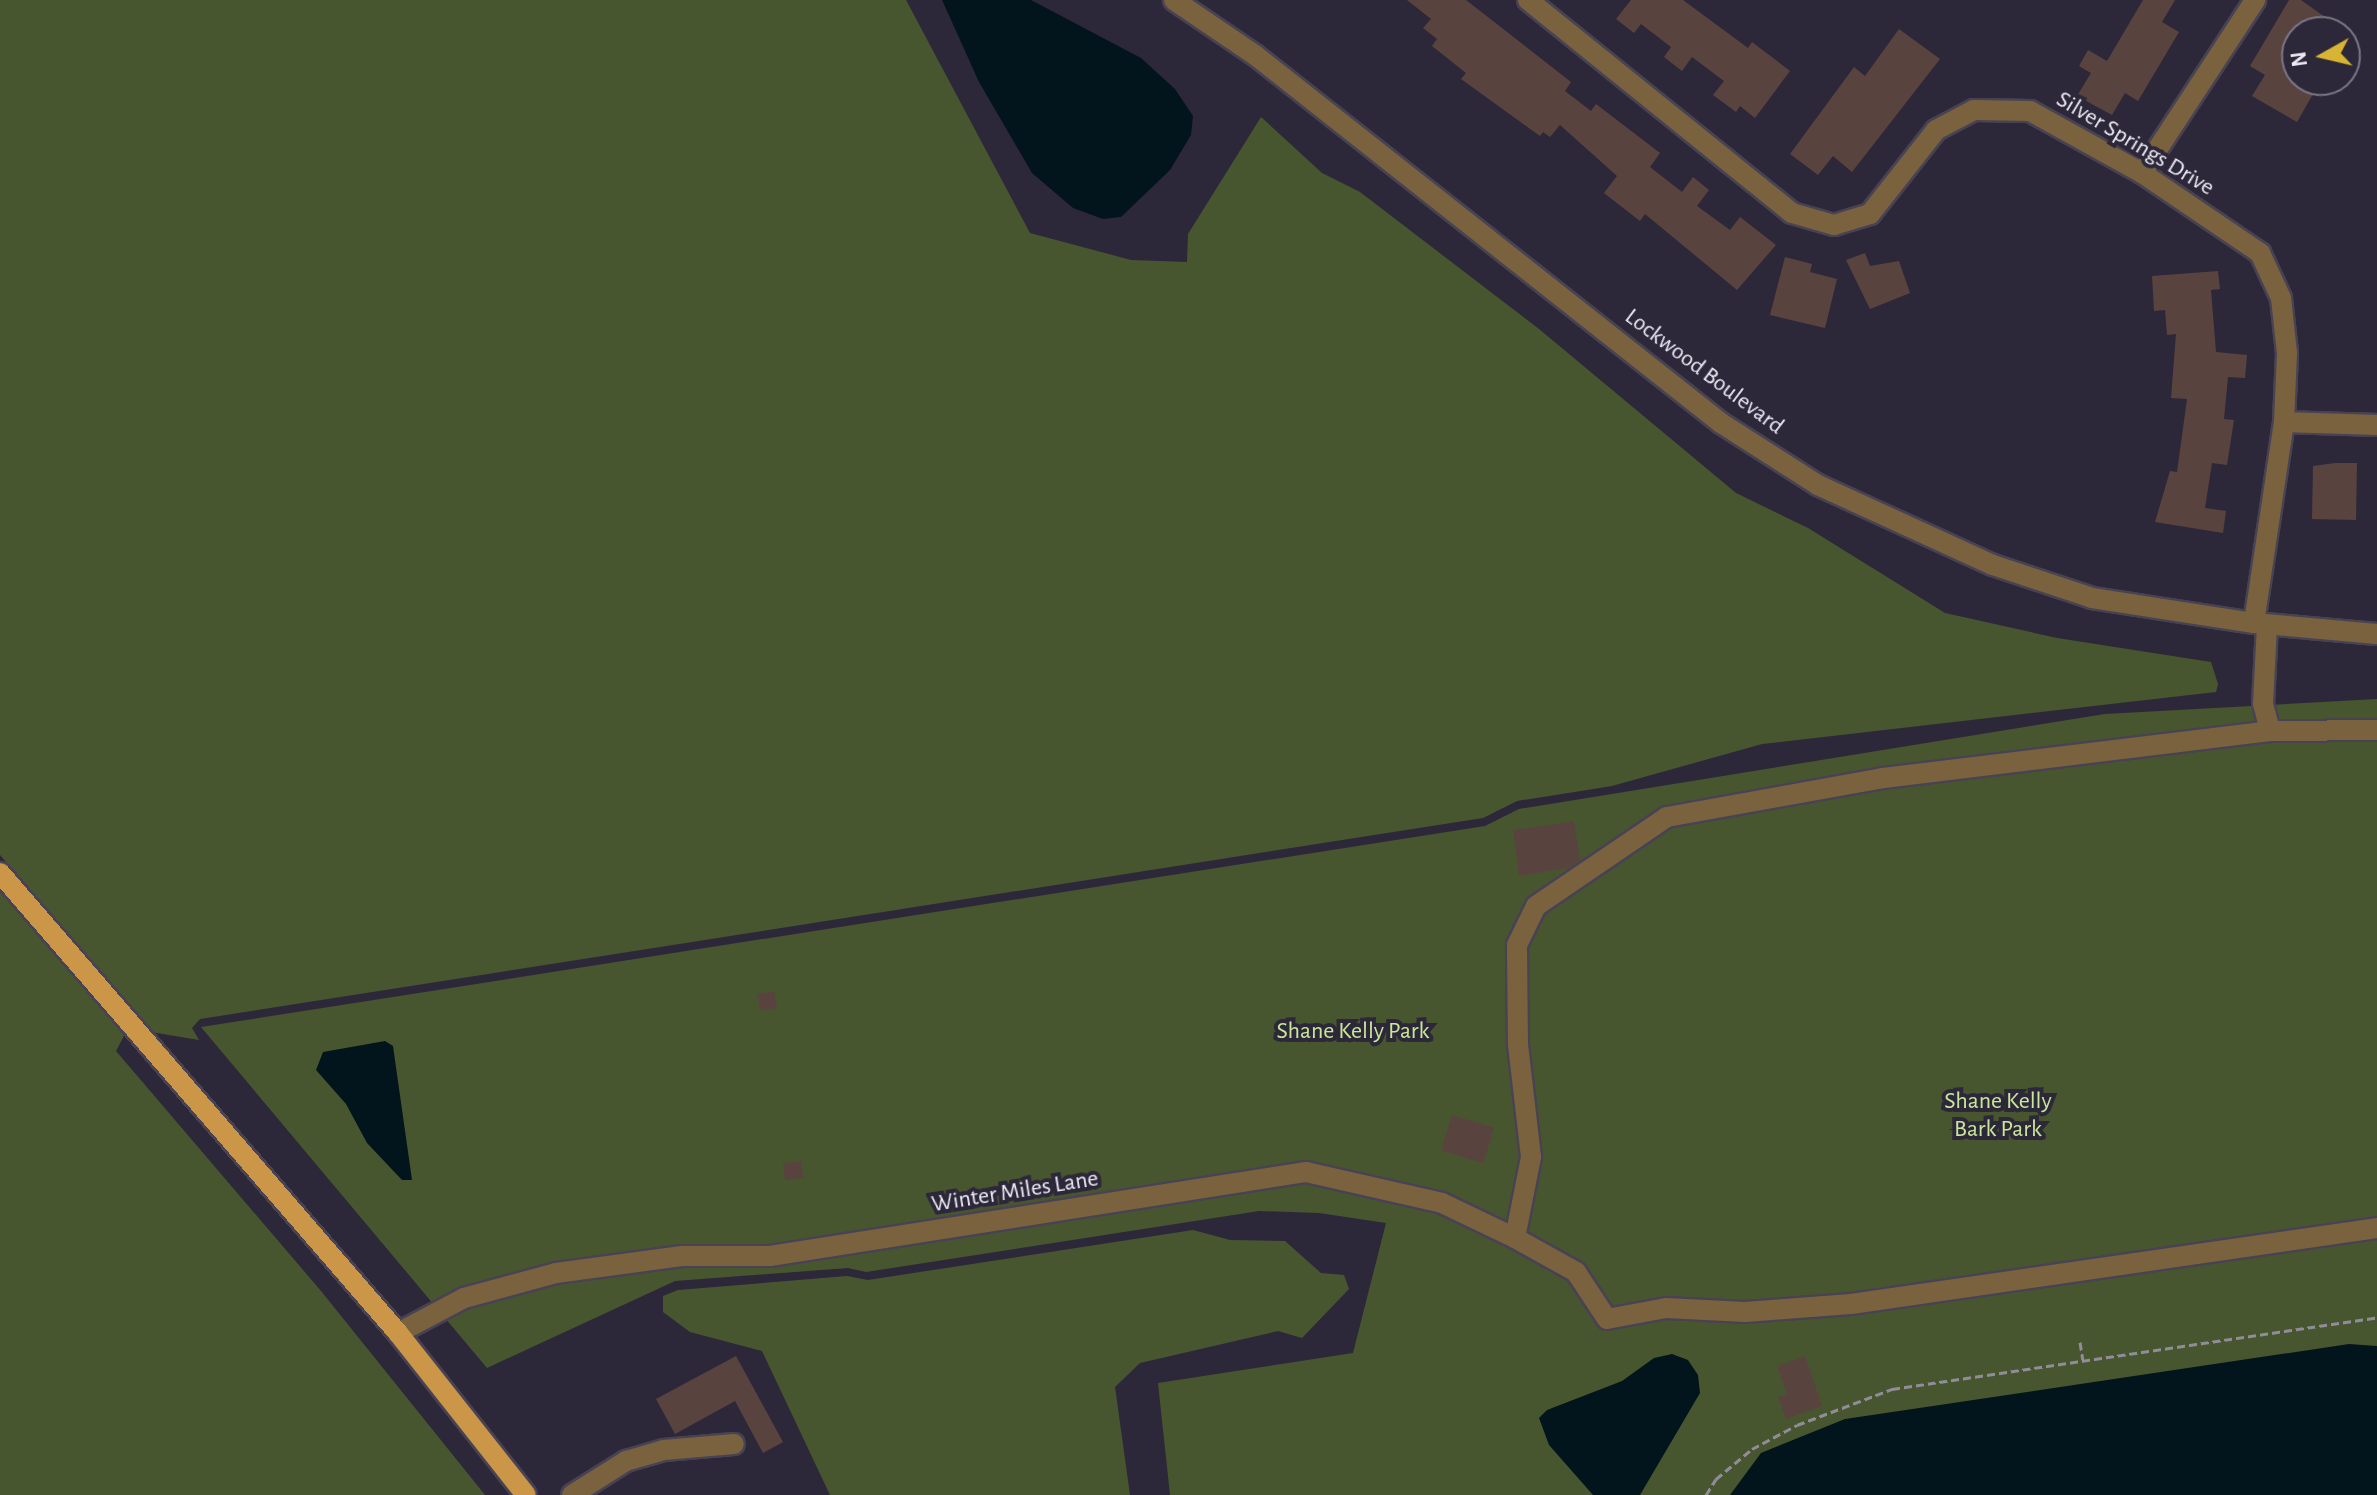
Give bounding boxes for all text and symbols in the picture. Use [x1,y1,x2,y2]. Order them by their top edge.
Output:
north arrow [2281,16,2361,96]
text: N [2287,50,2311,68]
street label: Silver Springs Drive [2051,85,2219,203]
street label: Lockwood Boulevard [1619,303,1789,441]
park label: Shane Kelly Park [1277,1018,1429,1046]
park label: Shane Kelly Bark Park [1944,1088,2052,1144]
street label: Winter Miles Lane [929,1165,1101,1219]

